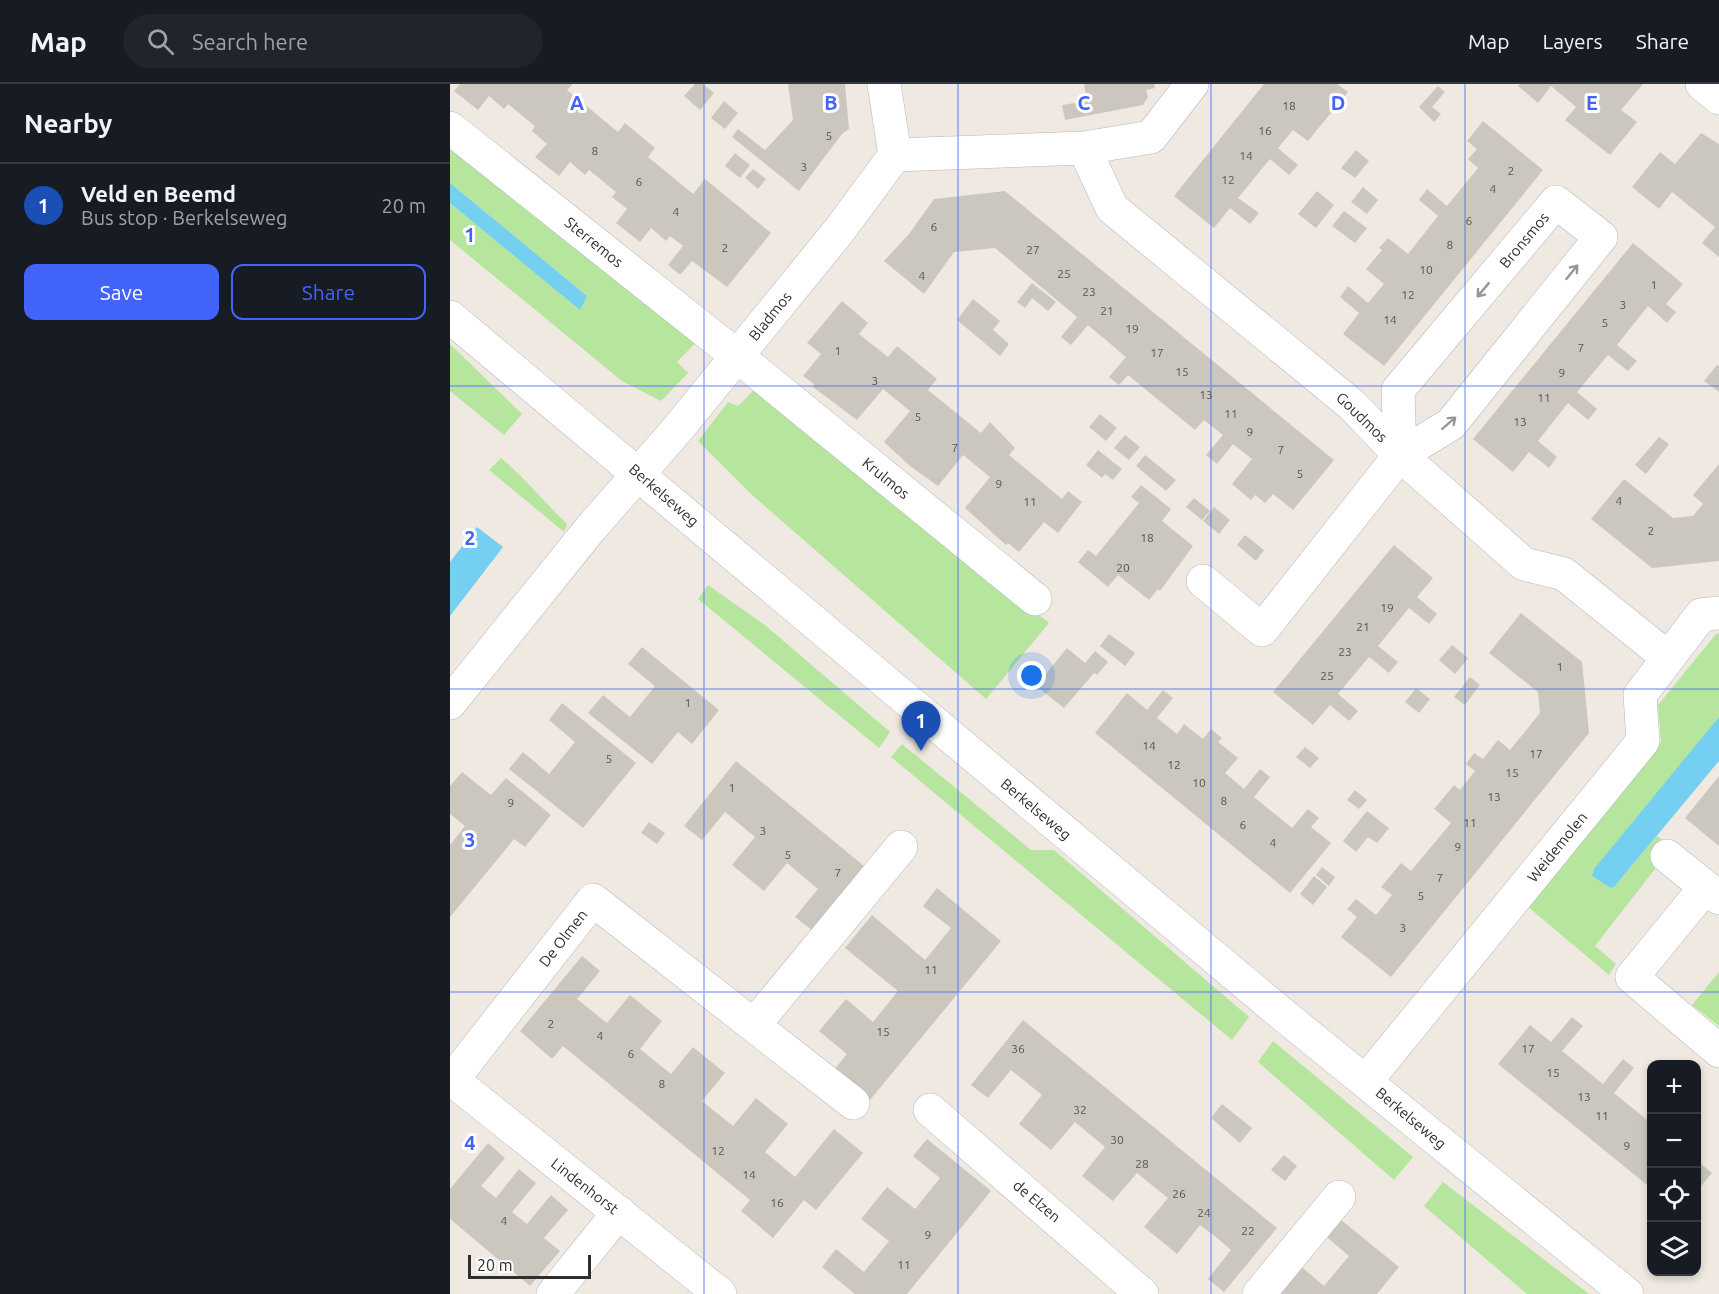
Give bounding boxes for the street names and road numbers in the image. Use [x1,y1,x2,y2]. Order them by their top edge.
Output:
street label: Bronsmos [1496,209,1552,271]
street label: Sterremos [561,213,627,271]
street label: Bladmos [745,288,795,344]
street label: Goudmos [1333,389,1391,445]
street label: Krulmos [859,454,913,502]
street label: Berkelseweg [626,460,702,530]
street label: Berkelseweg [997,775,1075,843]
street label: Weidemolen [1524,809,1590,885]
street label: De Olmen [535,906,591,970]
street label: Berkelseweg [1372,1084,1450,1152]
street label: Lindenhorst [548,1154,622,1218]
street label: de Elzen [1010,1176,1064,1226]

